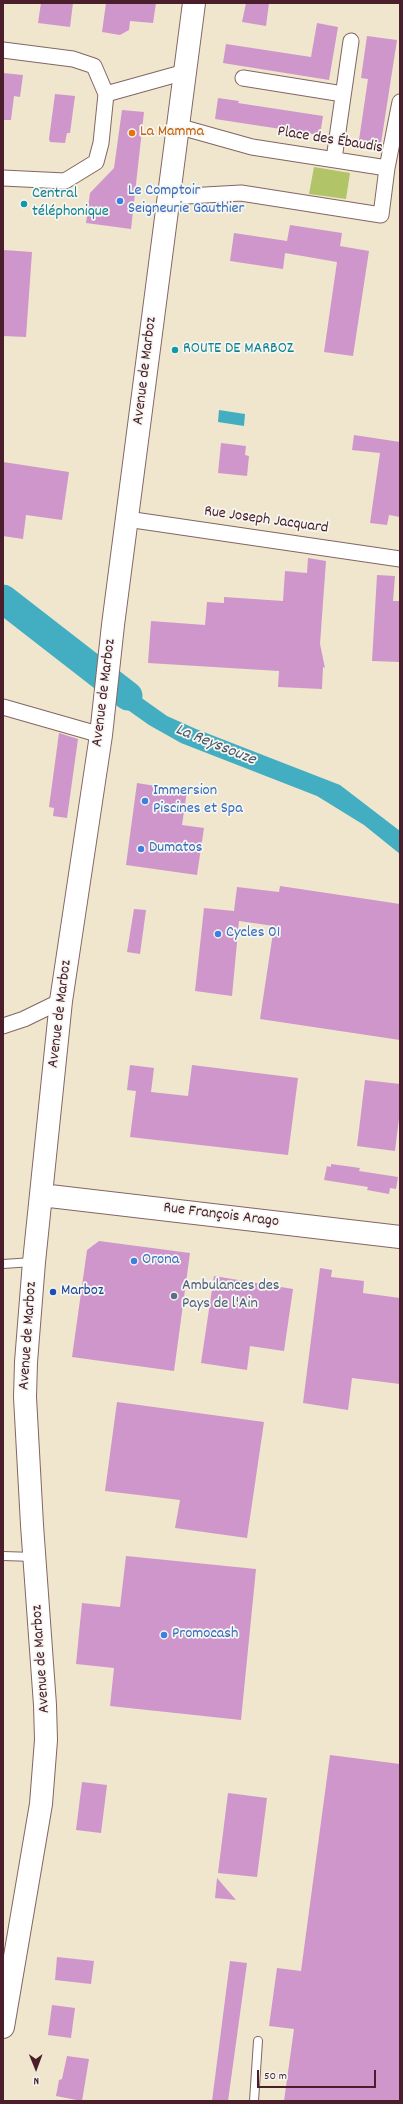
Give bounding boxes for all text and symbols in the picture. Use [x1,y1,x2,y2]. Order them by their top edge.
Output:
place label: La Mamma [140,123,204,143]
street label: Place des Ébaudis [276,123,384,159]
marker: La Mamma [127,128,137,138]
place label: Le Comptoir Seigneurie Gauthier [128,182,245,220]
place label: Central téléphonique [32,185,109,223]
marker: Le Comptoir Seigneurie Gauthier [115,196,125,206]
marker: Central téléphonique [19,199,29,209]
street label: Avenue de Marboz [130,316,162,426]
place label: ROUTE DE MARBOZ [183,340,294,360]
marker: ROUTE DE MARBOZ [170,345,180,355]
street label: Rue Joseph Jacquard [203,503,329,539]
street label: Avenue de Marboz [89,638,121,748]
water label: La Reyssouze [172,721,258,771]
place label: Immersion Piscines et Spa [153,782,243,820]
marker: Immersion Piscines et Spa [140,796,150,806]
place label: Dumatos [149,839,202,859]
marker: Dumatos [136,844,146,854]
place label: Cycles 01 [226,924,280,944]
marker: Cycles 01 [213,929,223,939]
street label: Avenue de Marboz [45,959,77,1069]
street label: Rue François Arago [162,1199,280,1233]
place label: Orona [142,1251,179,1271]
marker: Orona [129,1256,139,1266]
place label: Ambulances des Pays de l'Ain [182,1277,279,1315]
street label: Avenue de Marboz [16,1281,42,1391]
place label: Marboz [61,1282,104,1302]
marker: Marboz [48,1287,58,1297]
marker: Ambulances des Pays de l'Ain [169,1291,179,1301]
street label: Avenue de Marboz [29,1604,55,1714]
place label: Promocash [172,1625,238,1645]
marker: Promocash [159,1630,169,1640]
north arrow [16,2048,56,2088]
scale bar [259,2062,378,2088]
text: 50 m [264,2068,287,2085]
text: N [33,2072,39,2088]

